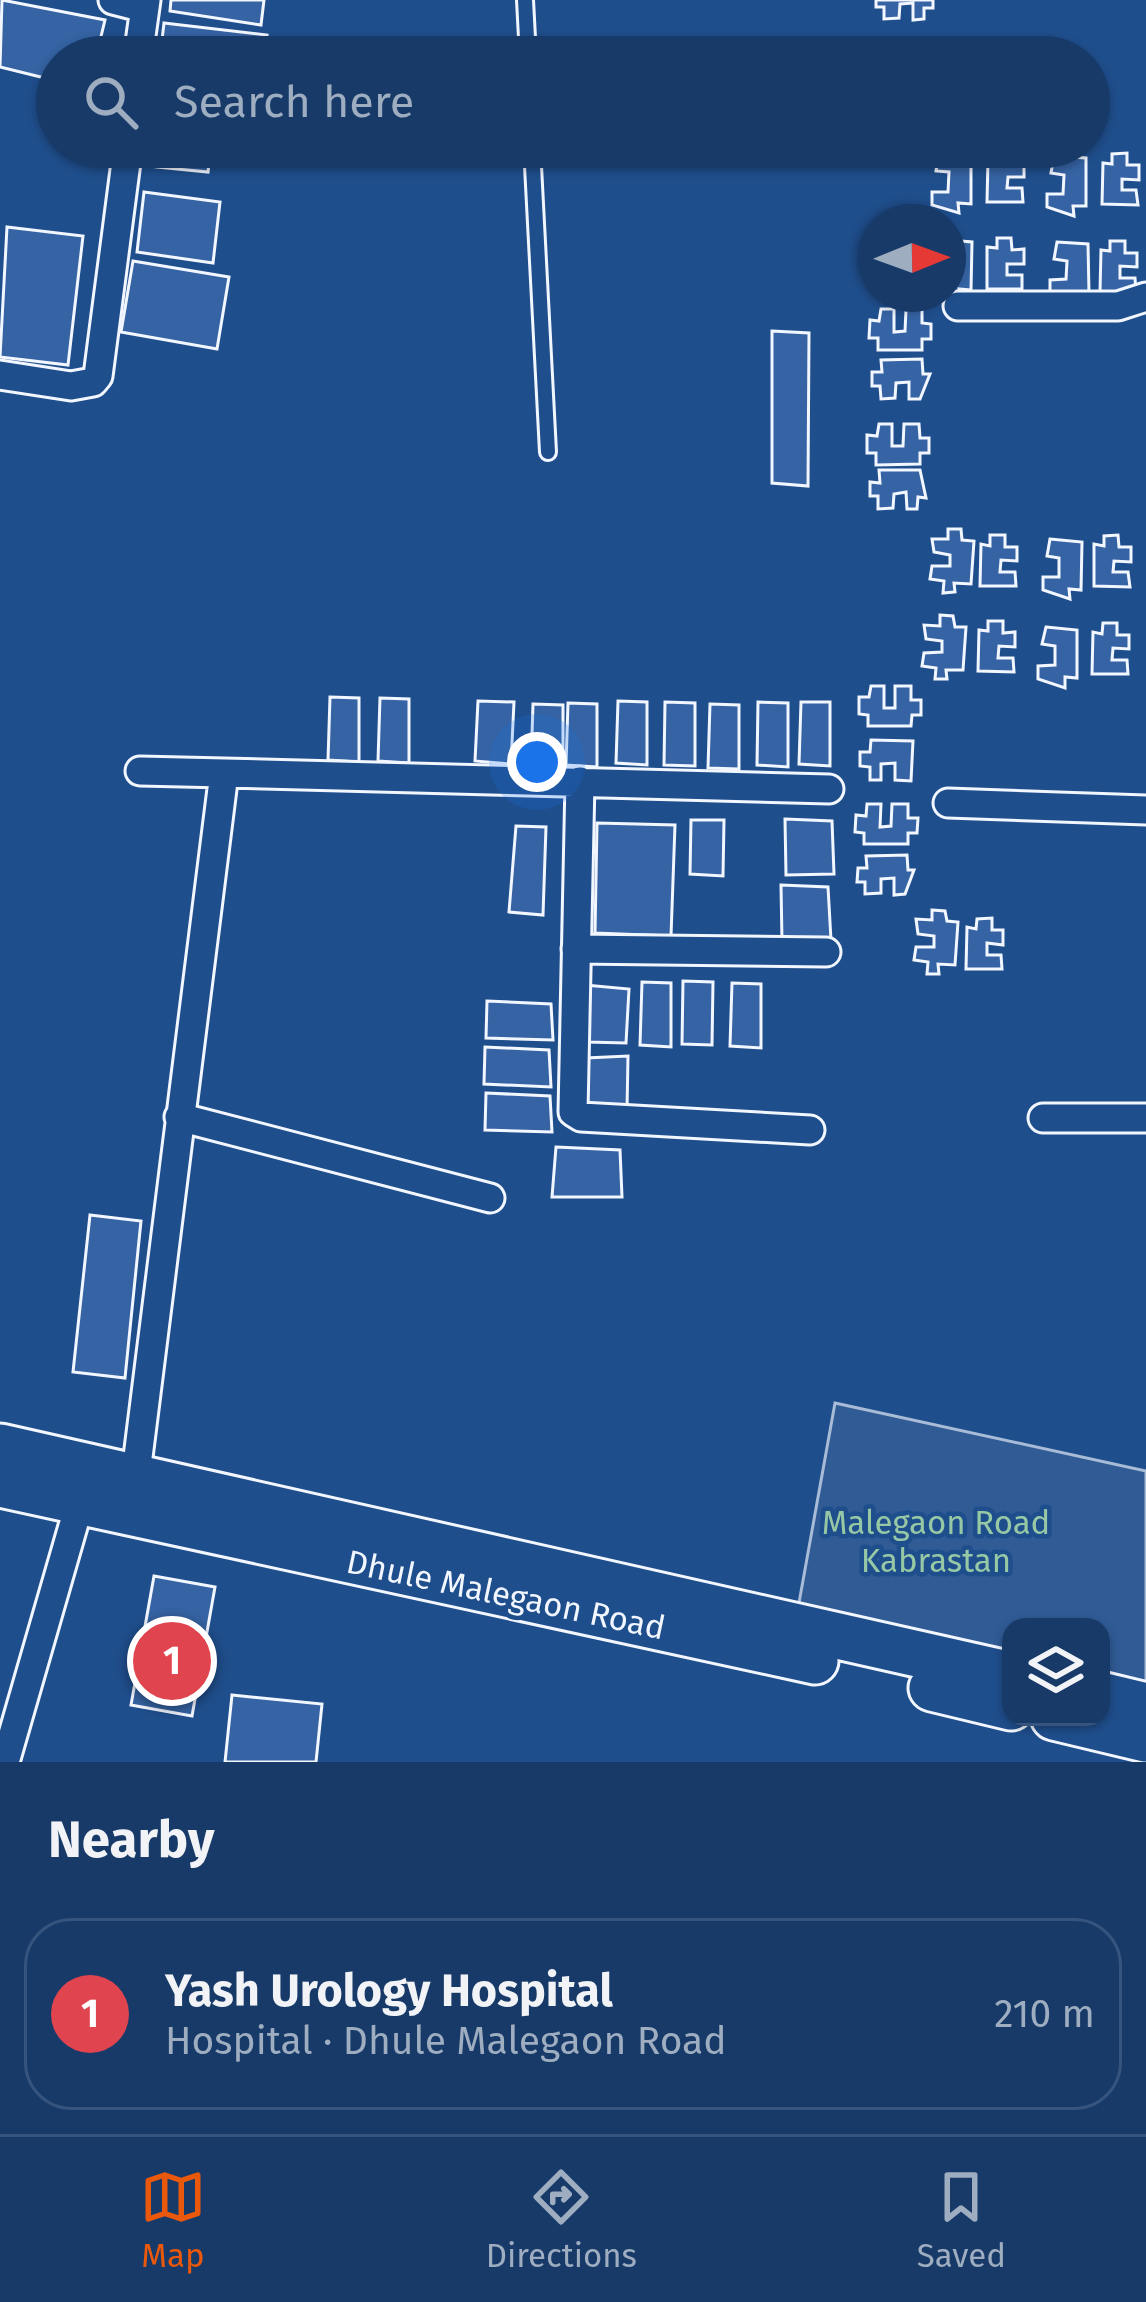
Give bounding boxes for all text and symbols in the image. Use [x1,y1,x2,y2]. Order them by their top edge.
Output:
search box [36,36,1110,168]
icon: search [78,69,144,135]
text: Search here [174,75,414,129]
north arrow [858,204,966,312]
your location [507,732,567,792]
park label: Malegaon Road Kabrastan [822,1503,1050,1581]
street label: Dhule Malegaon Road [343,1542,669,1648]
pin: 1 [133,1616,211,1706]
map controls [1002,1618,1110,1726]
button: layers [1002,1618,1110,1726]
text: Nearby [48,1809,214,1871]
text: Yash Urology Hospital [165,1964,613,2018]
text: 1 [81,1991,99,2037]
text: 210 m [994,1991,1095,2037]
text: Hospital · Dhule Malegaon Road [165,2018,727,2064]
tab: Map [140,2164,206,2276]
tab: Directions [486,2164,637,2276]
tab: Saved [917,2164,1006,2276]

